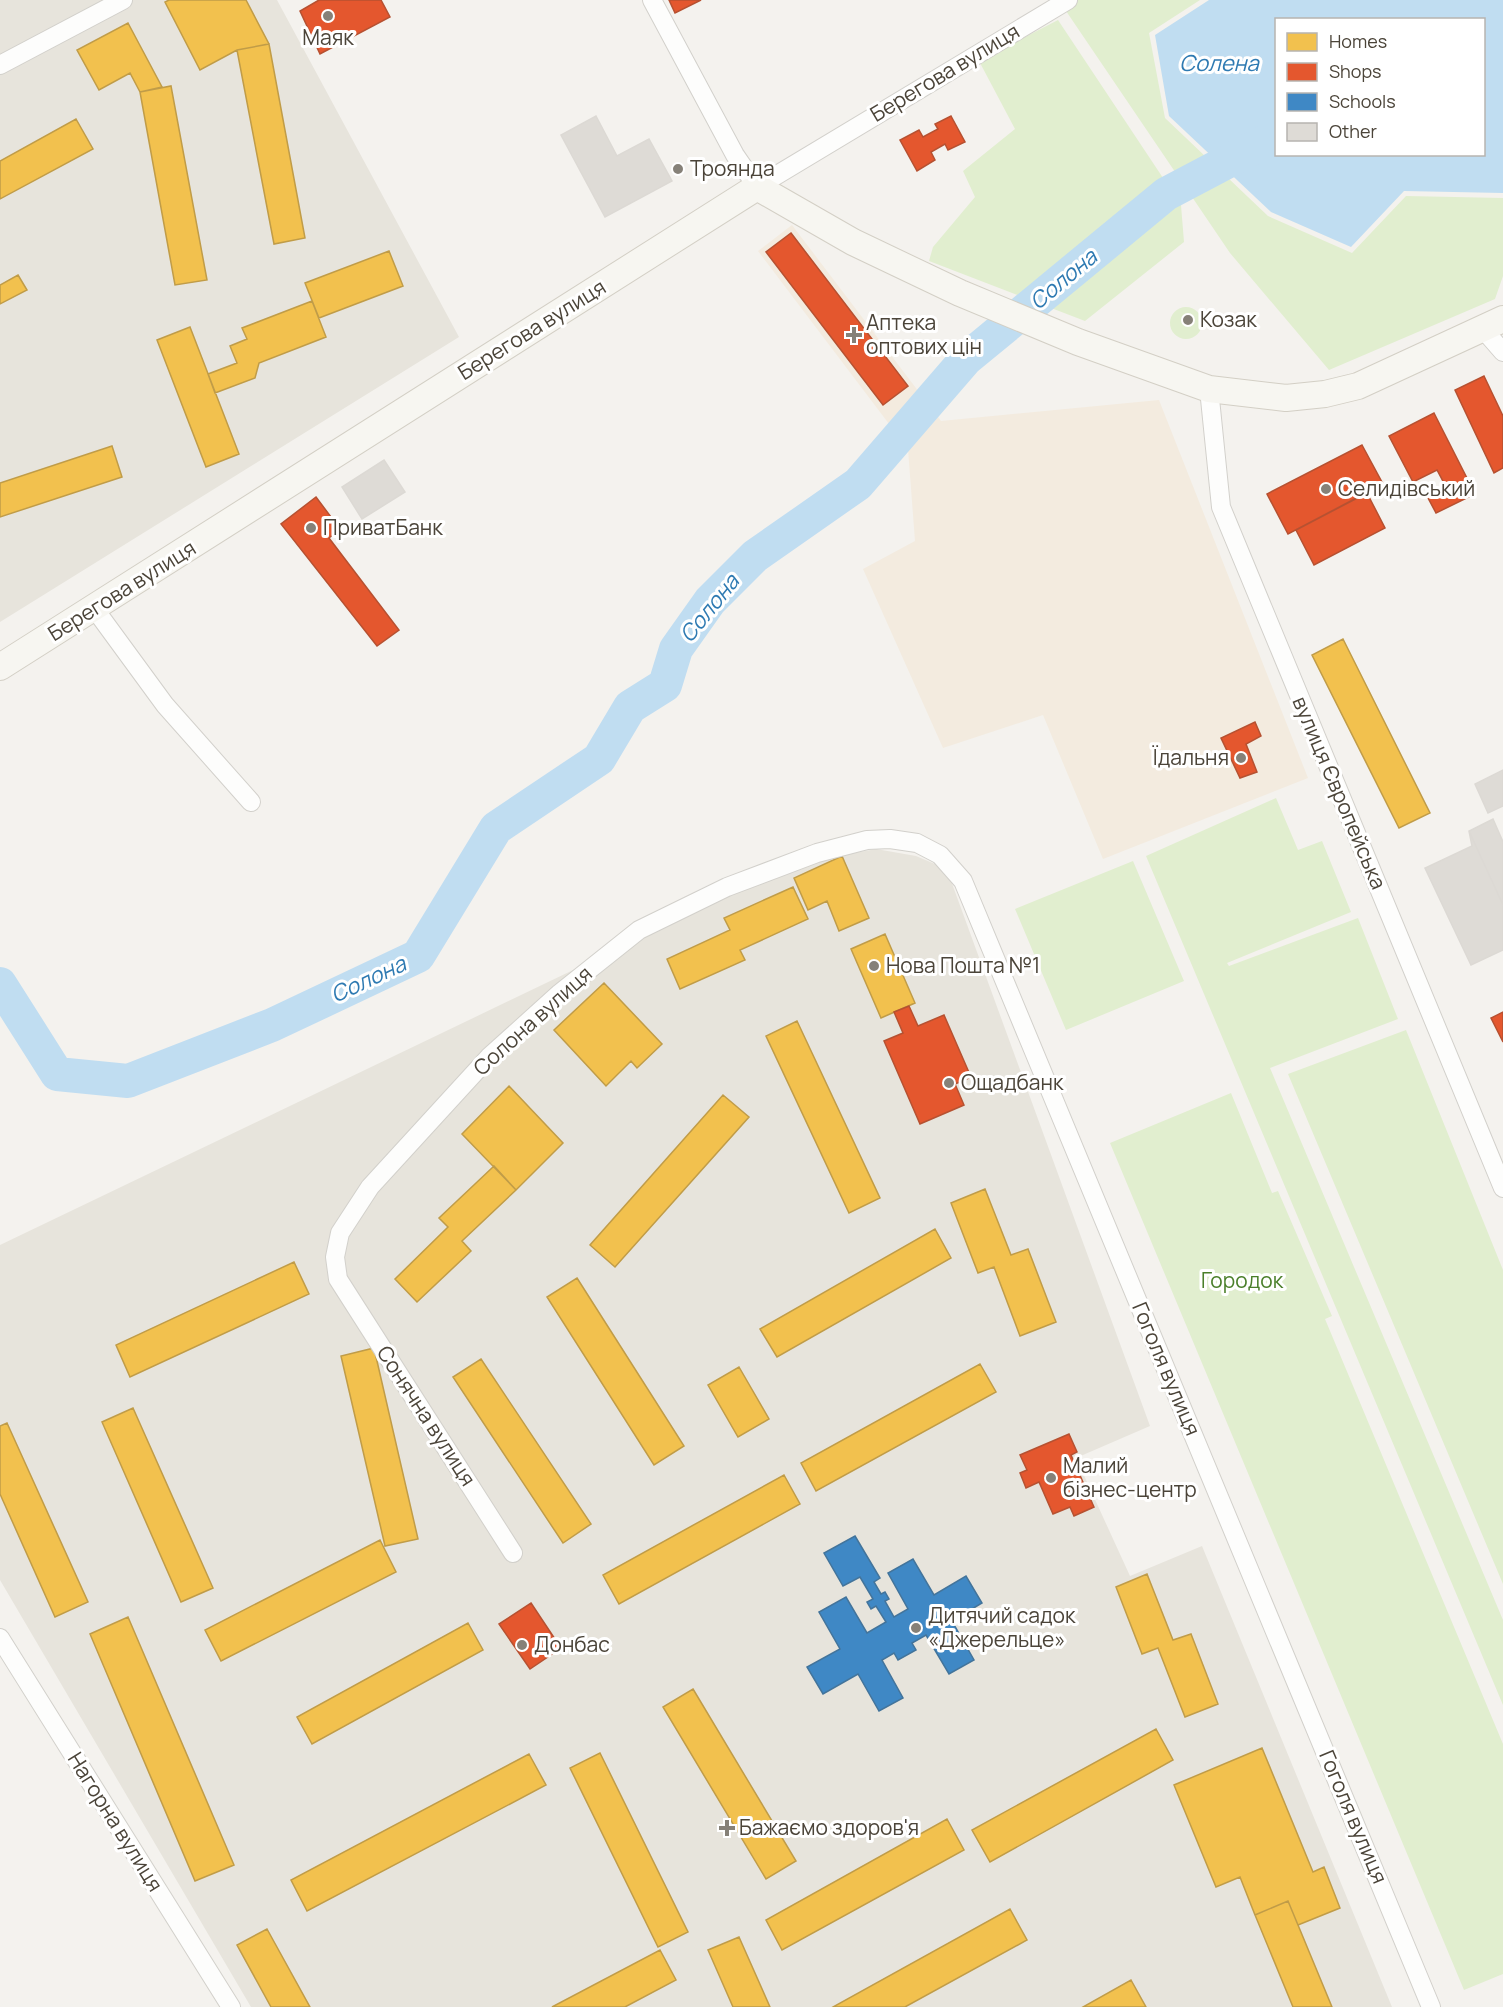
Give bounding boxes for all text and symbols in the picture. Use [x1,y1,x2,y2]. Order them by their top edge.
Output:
marker: Маяк [321,9,335,23]
street label: Берегова вулиця [865,17,1024,128]
legend [1275,18,1485,156]
place label: Маяк [302,23,354,51]
text: Homes [1329,29,1387,53]
water label: Солена [1179,48,1261,78]
text: Shops [1329,59,1381,83]
text: Schools [1329,89,1396,113]
text: Other [1329,119,1377,143]
place label: Троянда [690,154,775,182]
marker: Троянда [671,162,685,176]
water label: Солона [1023,241,1105,316]
street label: Берегова вулиця [452,272,611,386]
place label: Козак [1200,305,1257,333]
place label: Аптека оптових цін [866,308,982,360]
marker: Козак [1181,313,1195,327]
marker: Аптека оптових цін [847,328,861,342]
place label: Селидівський [1338,474,1475,502]
marker: Селидівський [1319,482,1333,496]
place label: ПриватБанк [323,513,443,541]
marker: ПриватБанк [304,521,318,535]
street label: Берегова вулиця [42,533,201,647]
water label: Солона [672,566,747,648]
street label: вулиця Європейська [1287,692,1393,893]
place label: Їдальня [1152,743,1229,771]
marker: Їдальня [1234,751,1248,765]
water label: Солона [326,948,412,1009]
place label: Нова Пошта №1 [886,951,1040,979]
street label: Солона вулиця [467,959,598,1081]
marker: Нова Пошта №1 [867,959,881,973]
place label: Ощадбанк [961,1068,1064,1096]
marker: Ощадбанк [942,1076,956,1090]
park label: Городок [1201,1266,1284,1294]
street label: Гоголя вулиця [1126,1298,1208,1440]
street label: Сонячна вулиця [371,1340,483,1491]
place label: Малий бізнес-центр [1063,1451,1197,1503]
marker: Малий бізнес-центр [1044,1471,1058,1485]
place label: Дитячий садок «Джерельце» [928,1601,1076,1653]
marker: Дитячий садок «Джерельце» [909,1621,923,1635]
place label: Донбас [534,1630,610,1658]
marker: Донбас [515,1638,529,1652]
street label: Гоголя вулиця [1313,1746,1395,1888]
street label: Нагорна вулиця [62,1747,170,1896]
place label: Бажаємо здоров'я [739,1813,919,1841]
marker: Бажаємо здоров'я [720,1821,734,1835]

